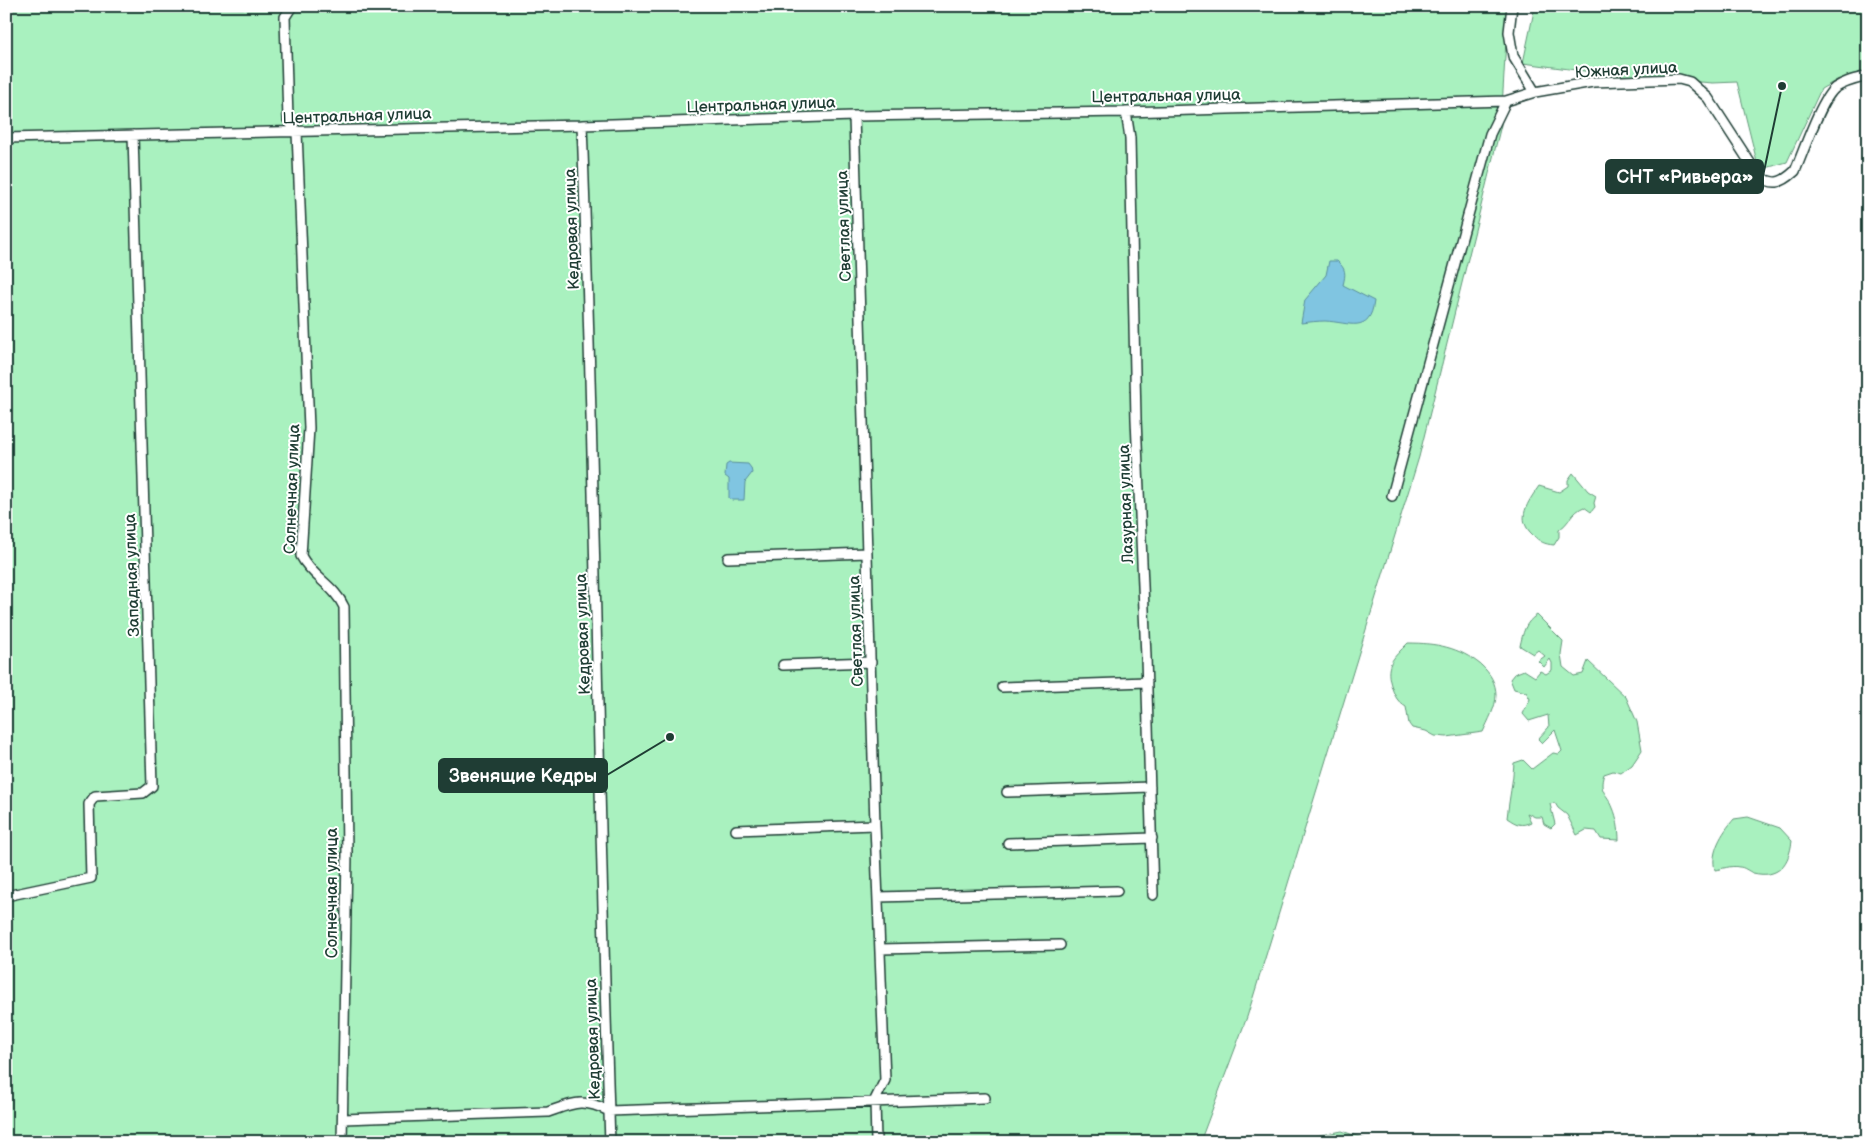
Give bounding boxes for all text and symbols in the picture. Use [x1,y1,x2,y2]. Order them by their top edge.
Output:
street label: Южная улица [1574,58,1678,83]
street label: Центральная улица [1091,86,1241,107]
street label: Центральная улица [686,93,836,118]
street label: Центральная улица [282,104,432,129]
callout: СНТ «Ривьера» [1606,160,1763,193]
street label: Кедровая улица [561,167,584,290]
text: СНТ «Ривьера» [1616,167,1754,188]
street label: Светлая улица [833,169,856,282]
street label: Солнечная улица [281,423,304,555]
street label: Лазурная улица [1115,443,1138,565]
street label: Западная улица [121,512,144,637]
street label: Кедровая улица [572,572,595,695]
street label: Светлая улица [845,574,868,687]
callout: Звенящие Кедры [439,759,607,792]
text: Звенящие Кедры [449,766,597,787]
street label: Солнечная улица [323,827,342,958]
street label: Кедровая улица [582,977,605,1100]

